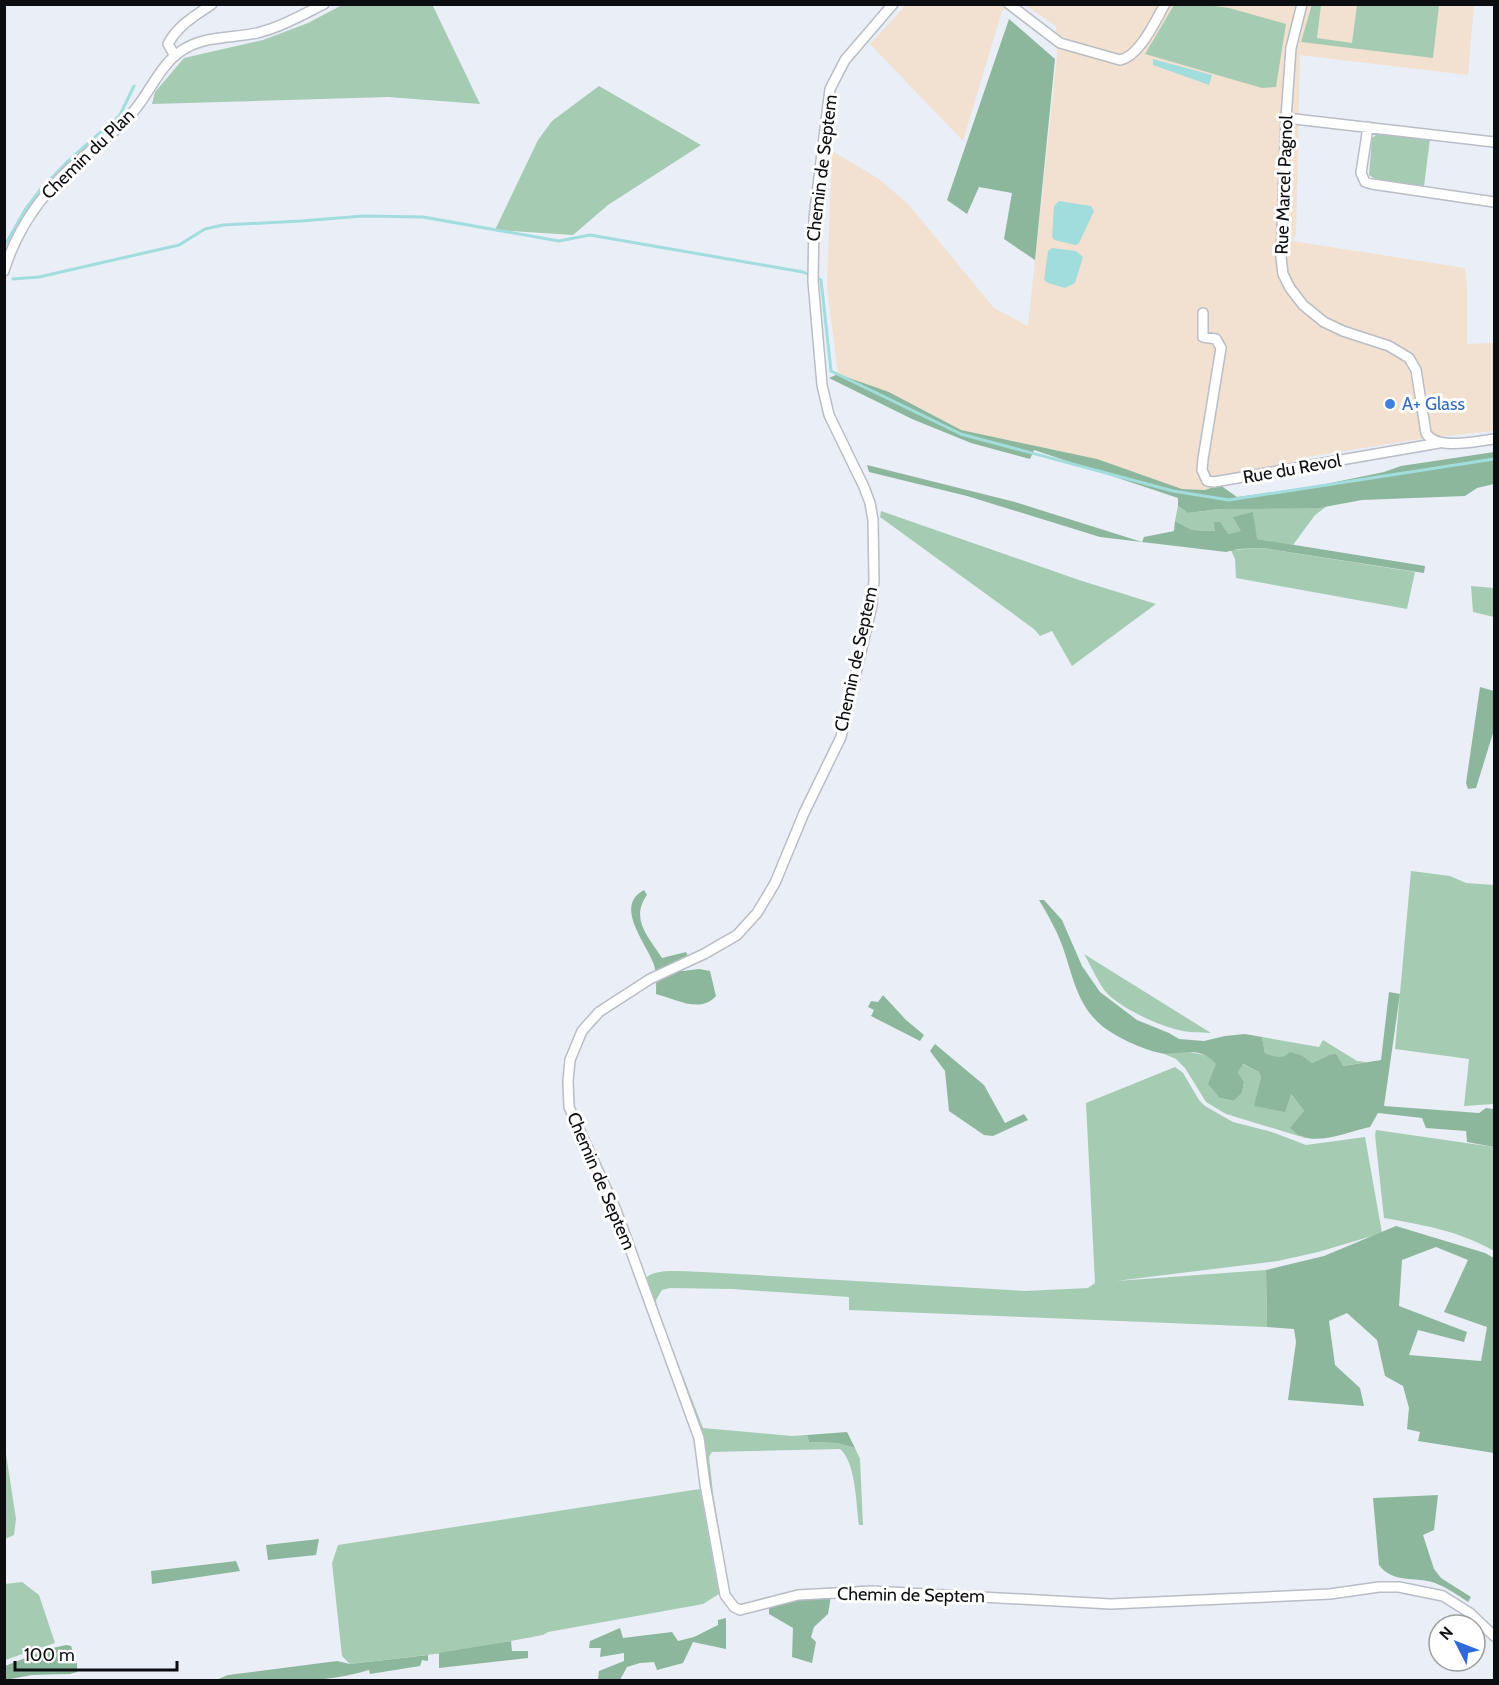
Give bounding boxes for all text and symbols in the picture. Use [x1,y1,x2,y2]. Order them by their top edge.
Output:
street label: Chemin de Septem [802,93,842,243]
street label: Chemin du Plan [37,104,139,204]
street label: Rue Marcel Pagnol [1271,114,1297,255]
place label: A+ Glass [1402,393,1465,415]
marker: A+ Glass [1383,397,1397,411]
street label: Rue du Revol [1241,449,1344,488]
street label: Chemin de Septem [830,584,882,734]
street label: Chemin de Septem [562,1109,640,1253]
street label: Chemin de Septem [837,1583,985,1607]
north arrow [1427,1613,1487,1673]
text: N [1435,1623,1457,1644]
scale bar [15,1634,177,1672]
text: 100 m [24,1644,75,1666]

